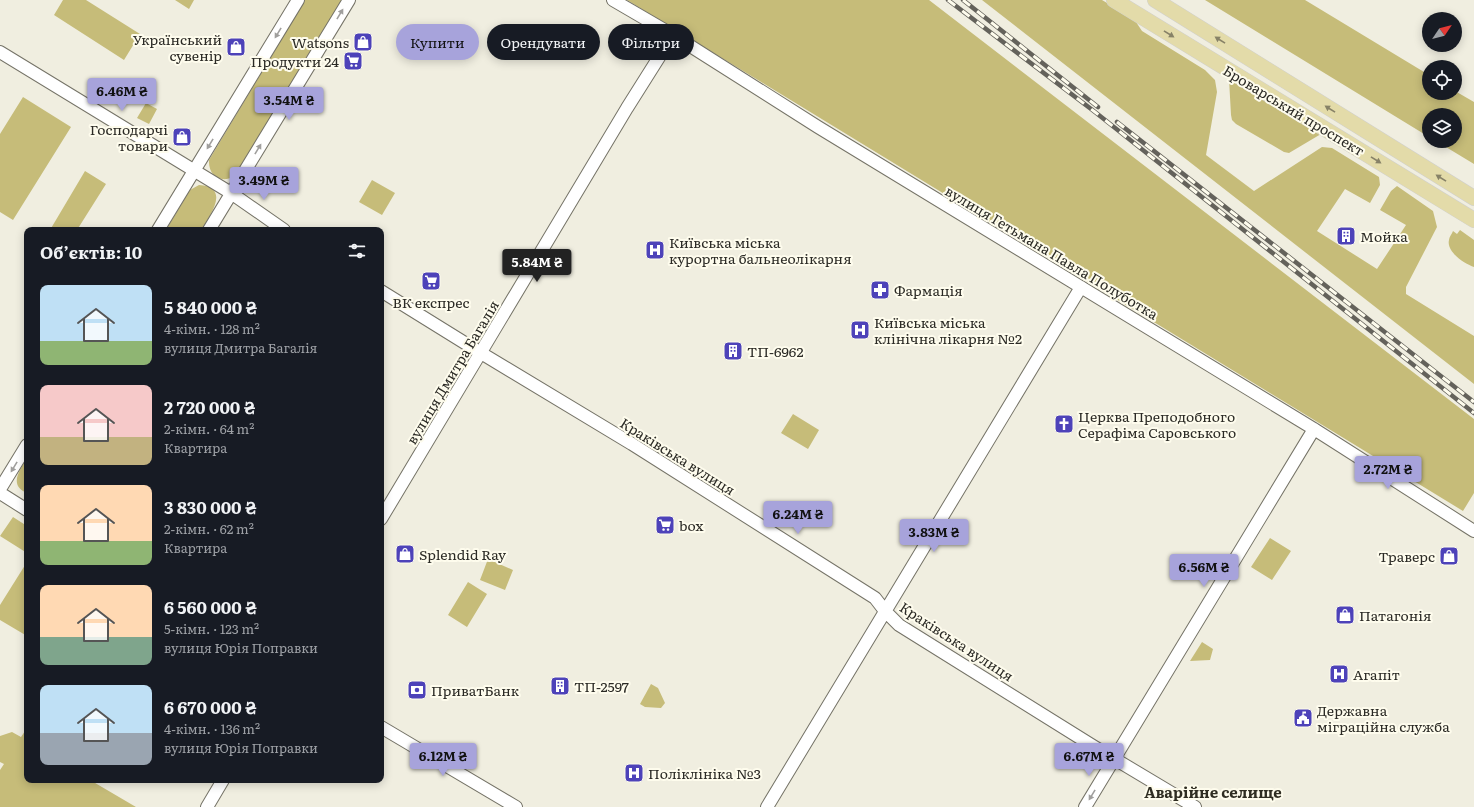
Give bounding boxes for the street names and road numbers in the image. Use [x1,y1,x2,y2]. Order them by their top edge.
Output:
street label: Броварський проспект [1220,60,1368,160]
street label: вулиця Гетьмана Павла Полуботка [942,180,1163,324]
street label: вулиця Дмитра Багалія [401,296,503,448]
street label: Краківська вулиця [617,413,739,499]
street label: Краківська вулиця [896,597,1018,685]

